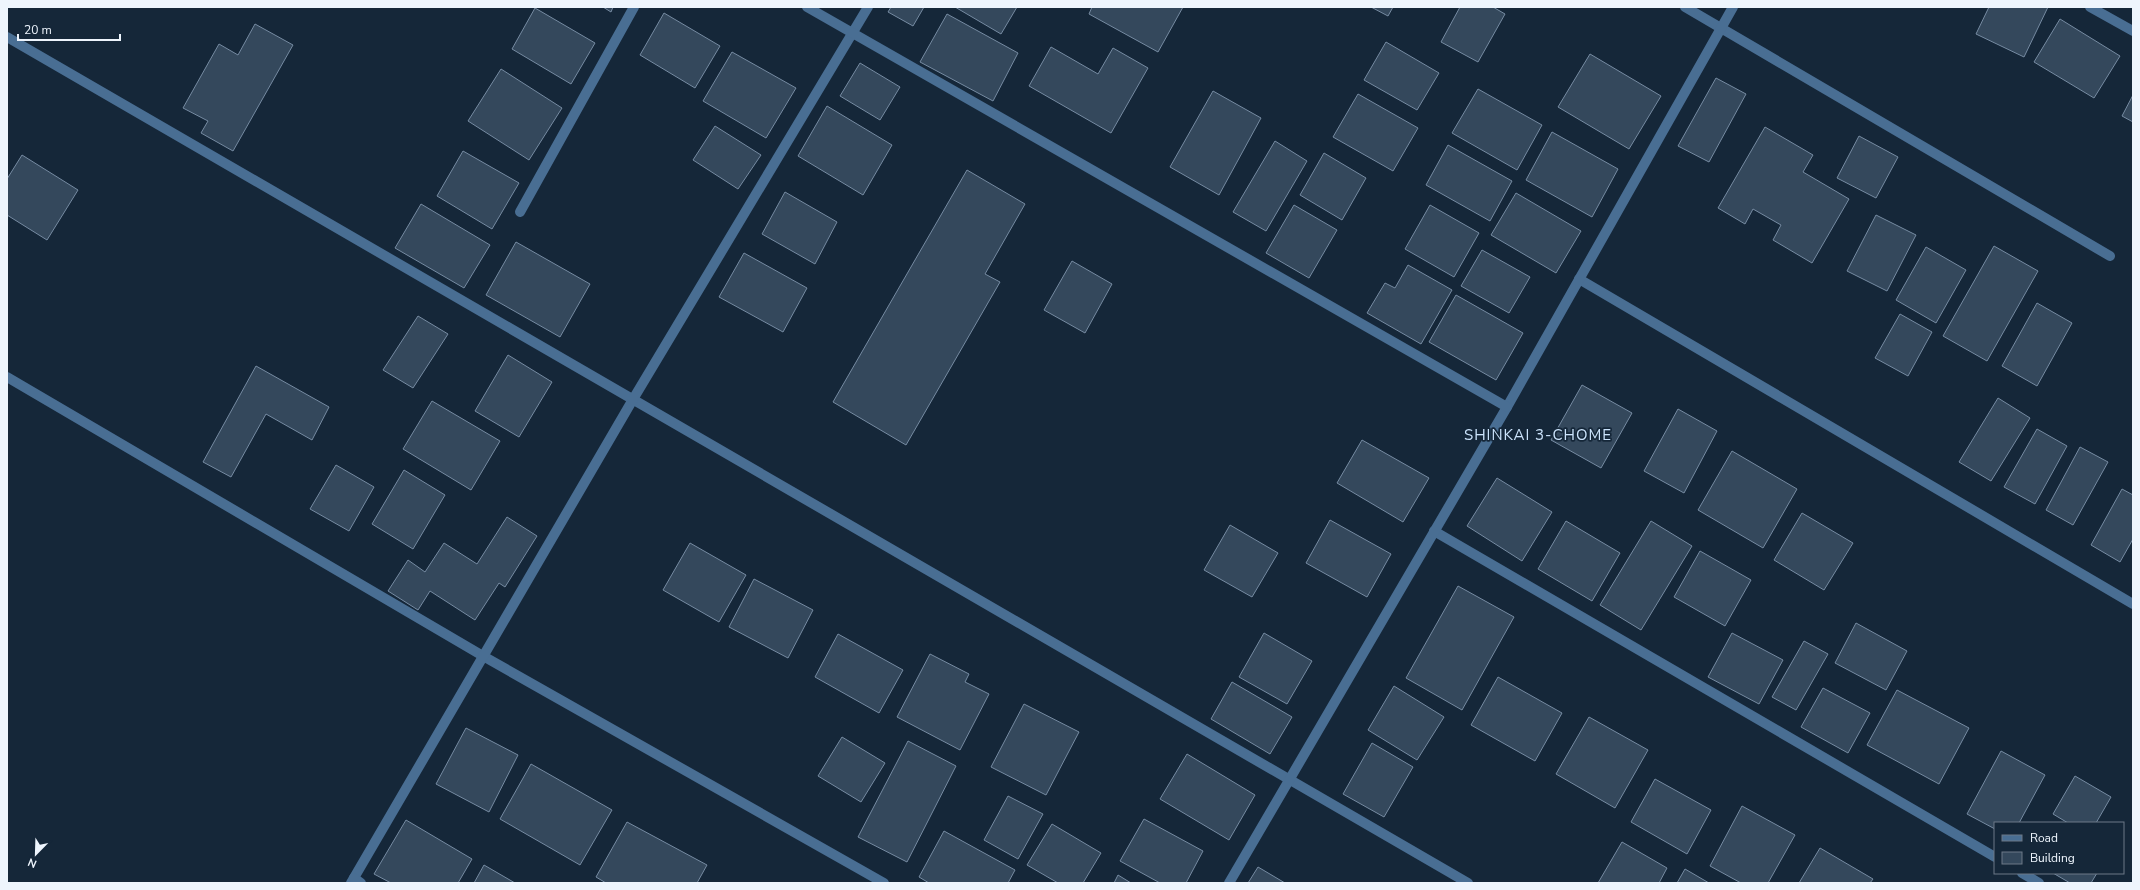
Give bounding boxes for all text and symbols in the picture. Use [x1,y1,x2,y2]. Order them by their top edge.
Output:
scale bar [18,16,120,42]
text: 20 m [24,22,52,38]
district label: SHINKAI 3-CHOME [1464,425,1612,445]
legend [1994,822,2124,874]
text: Road [2030,830,2058,846]
north arrow [16,834,56,874]
text: Building [2030,850,2075,866]
text: N [26,854,39,871]

